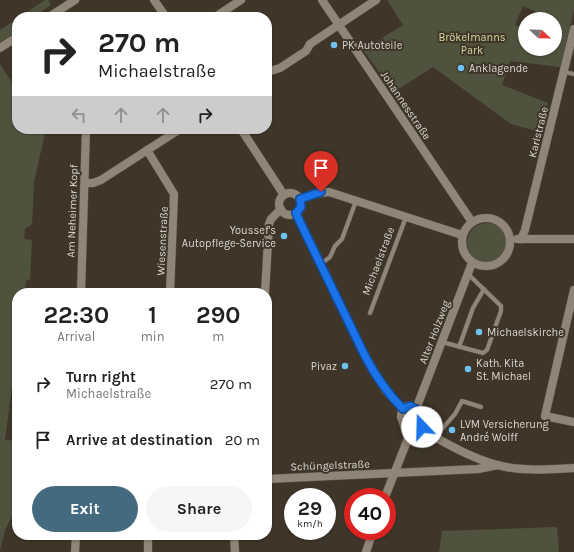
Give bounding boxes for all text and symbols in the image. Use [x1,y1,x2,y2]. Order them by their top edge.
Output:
north arrow [518,12,562,56]
map controls [518,12,562,56]
text: 270 m [98,26,180,59]
icon: right [32,28,84,80]
park label: Brökelmanns Park [438,31,506,57]
place label: PK Autoteile [342,39,403,52]
marker: PK Autoteile [329,40,339,50]
text: Michaelstraße [98,60,216,82]
place label: Anklagende [469,62,528,75]
marker: Anklagende [456,63,466,73]
street label: Johannesstraße [378,68,434,142]
icon: left [68,104,90,126]
icon: ahead [110,104,132,126]
icon: ahead [152,104,174,126]
icon: right [194,104,216,126]
street label: Karlstraße [526,105,551,159]
pin [304,151,338,192]
icon: arrive [310,157,332,179]
street label: Am Neheimer Kopf [64,164,81,258]
street label: Wiesenstraße [154,206,171,276]
place label: Youssef's Autopflege-Service [182,224,276,250]
street label: Michaelstraße [359,225,398,297]
marker: Youssef's Autopflege-Service [279,231,289,241]
street label: Alter Holzweg [416,298,453,366]
text: 22:30 [44,301,109,329]
text: 1 [148,301,157,329]
text: 290 [196,301,240,329]
place label: Michaelskirche [487,326,564,339]
marker: Michaelskirche [474,327,484,337]
text: Arrival [57,329,95,344]
text: min [141,329,165,344]
text: m [212,329,224,344]
place label: Kath. Kita St. Michael [476,357,531,383]
place label: Pivaz [311,360,337,373]
marker: Pivaz [340,361,350,371]
marker: Kath. Kita St. Michael [463,364,473,374]
text: Turn right [66,368,136,386]
icon: right [32,373,54,395]
text: 270 m [210,375,252,393]
text: Michaelstraße [66,386,151,401]
position arrow [401,406,443,448]
place label: LVM Versicherung André Wolff [460,418,550,444]
marker: LVM Versicherung André Wolff [447,425,457,435]
icon: arrive [32,429,54,451]
text: Arrive at destination [66,431,213,449]
text: 20 m [225,431,260,449]
street label: Schüngelstraße [290,458,370,473]
button: Exit [32,486,138,532]
button: Share [146,486,252,532]
speed limit sign: 40 [344,488,396,540]
text: 29 [298,497,322,520]
text: km/h [297,518,323,530]

